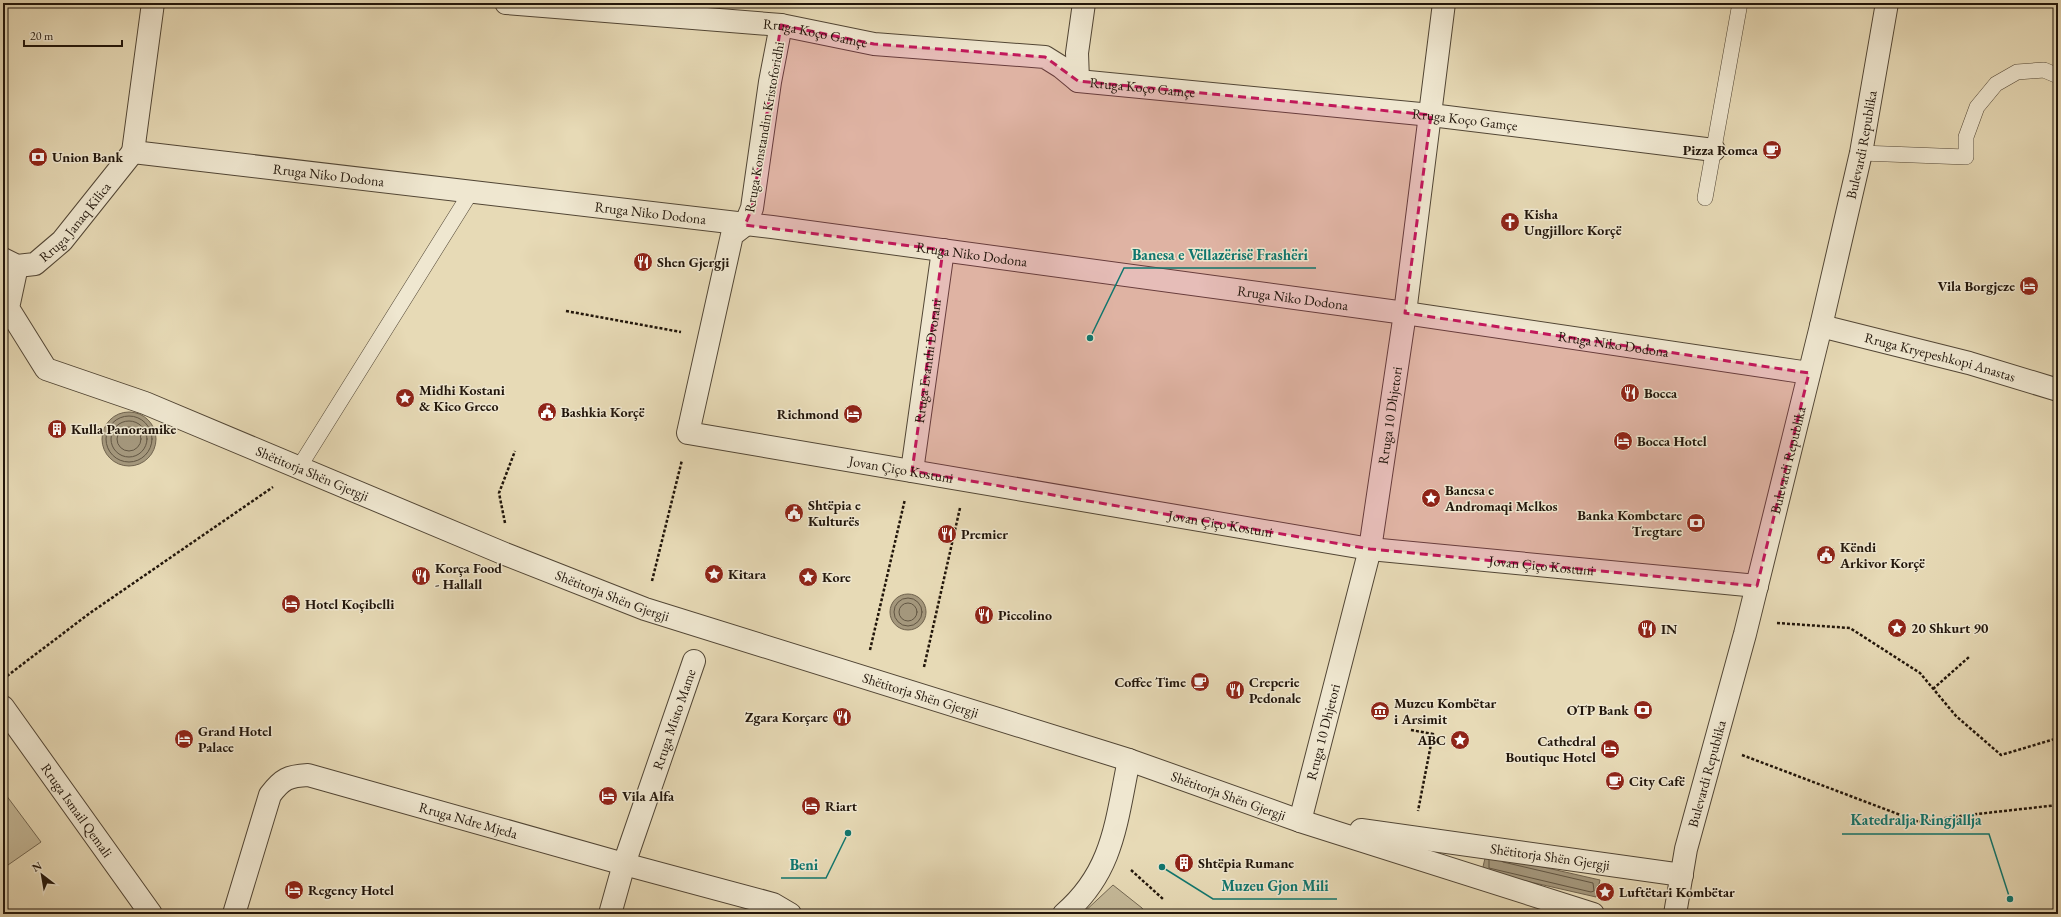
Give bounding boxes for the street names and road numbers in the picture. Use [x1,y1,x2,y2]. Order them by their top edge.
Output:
street label: Rruga Koço Gamçe [763,15,870,52]
street label: Rruga Konstandin Kristoforidhi [740,40,788,214]
street label: Rruga Koço Gamçe [1089,73,1197,101]
street label: Bulevardi Republika [1842,89,1881,201]
street label: Rruga Koço Gamçe [1411,104,1519,135]
street label: Rruga Niko Dodona [272,160,386,190]
street label: Rruga Janaq Kilica [35,178,115,266]
street label: Rruga Niko Dodona [594,197,707,228]
street label: Rruga Niko Dodona [915,238,1029,271]
street label: Rruga Niko Dodona [1236,281,1350,314]
street label: Rruga Evanthi Dvorani [910,297,945,424]
street label: Rruga Niko Dodona [1557,327,1671,361]
street label: Rruga Kryepeshkopi Anastas [1863,328,2018,386]
street label: Rruga 10 Dhjetori [1374,365,1406,465]
street label: Bulevardi Republika [1766,404,1810,516]
street label: Shëtitorja Shën Gjergji [253,442,372,505]
street label: Jovan Çiço Kostuni [847,451,955,487]
street label: Jovan Çiço Kostuni [1166,506,1274,541]
street label: Jovan Çiço Kostuni [1487,551,1595,579]
street label: Shëtitorja Shën Gjergji [553,566,672,625]
street label: Rruga Misto Mame [648,666,700,772]
street label: Shëtitorja Shën Gjergji [860,668,981,722]
street label: Rruga 10 Dhjetori [1302,681,1344,782]
street label: Bulevardi Republika [1683,718,1730,829]
street label: Rruga Ismail Qemali [37,760,117,861]
street label: Shëtitorja Shën Gjergji [1169,767,1289,824]
street label: Rruga Ndre Mjeda [417,798,520,843]
street label: Shëtitorja Shën Gjergji [1489,839,1612,874]

